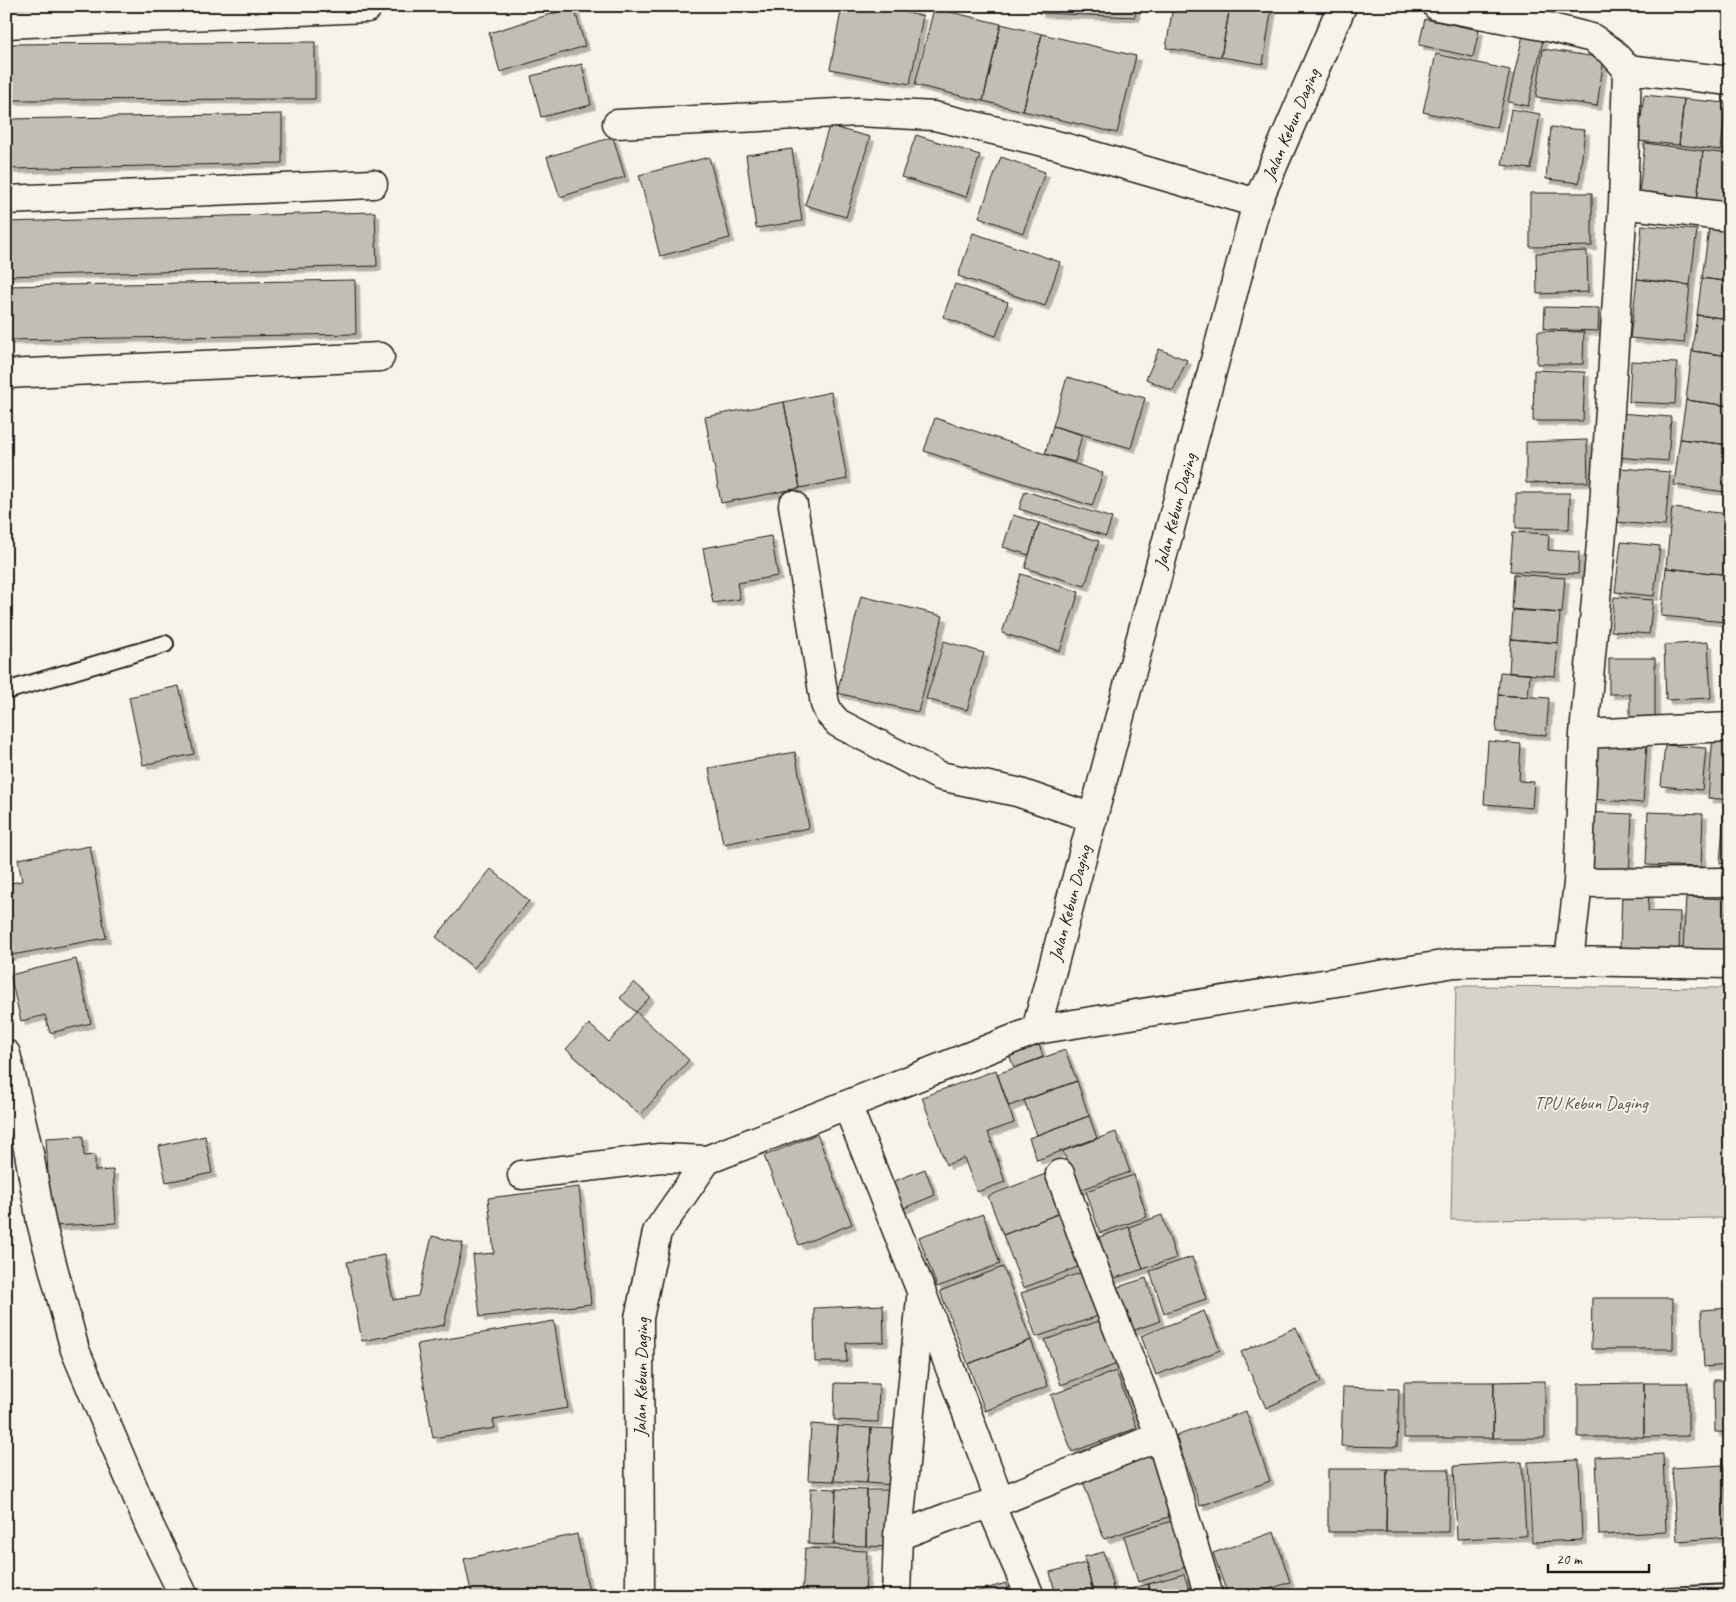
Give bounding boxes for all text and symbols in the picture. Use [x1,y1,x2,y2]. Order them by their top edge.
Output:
street label: Jalan Kebun Daging [1257,63,1325,184]
street label: Jalan Kebun Daging [1149,449,1201,572]
street label: Jalan Kebun Daging [1044,841,1096,964]
park label: TPU Kebun Daging [1534,1092,1649,1114]
street label: Jalan Kebun Daging [629,1316,653,1438]
scale bar [1548,1542,1650,1574]
text: 20 m [1556,1550,1583,1569]

